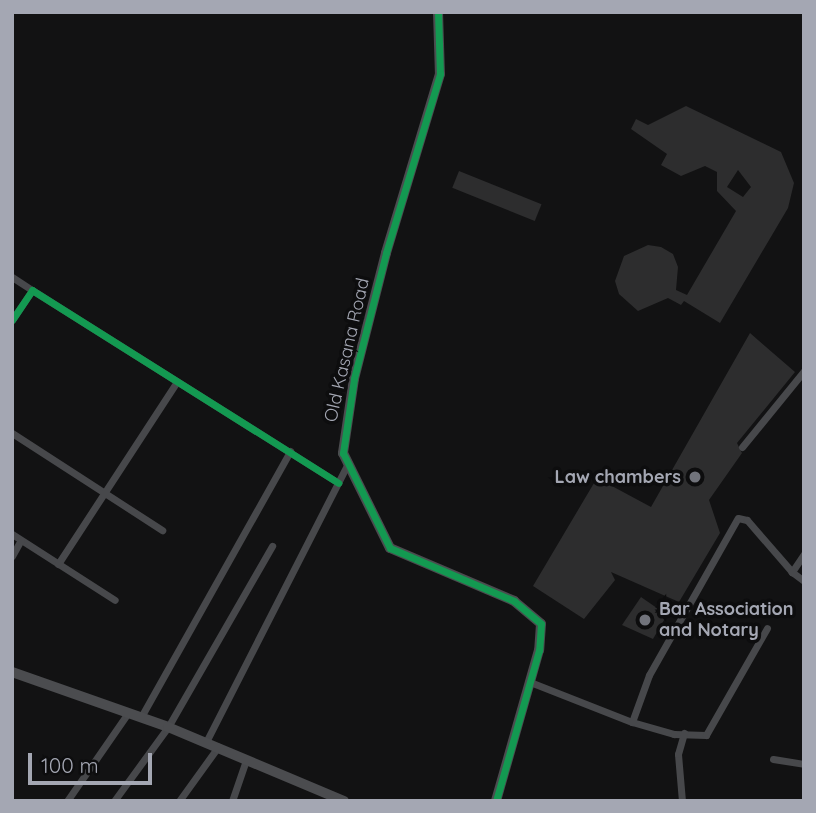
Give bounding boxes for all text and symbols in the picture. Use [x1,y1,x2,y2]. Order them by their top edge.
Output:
street label: Old Kasana Road [320,276,374,424]
place label: Law chambers [555,466,681,488]
marker: Law chambers [687,469,703,485]
place label: Bar Association and Notary [659,599,794,642]
marker: Bar Association and Notary [637,612,653,628]
scale bar [32,740,156,784]
text: 100 m [41,752,99,778]

